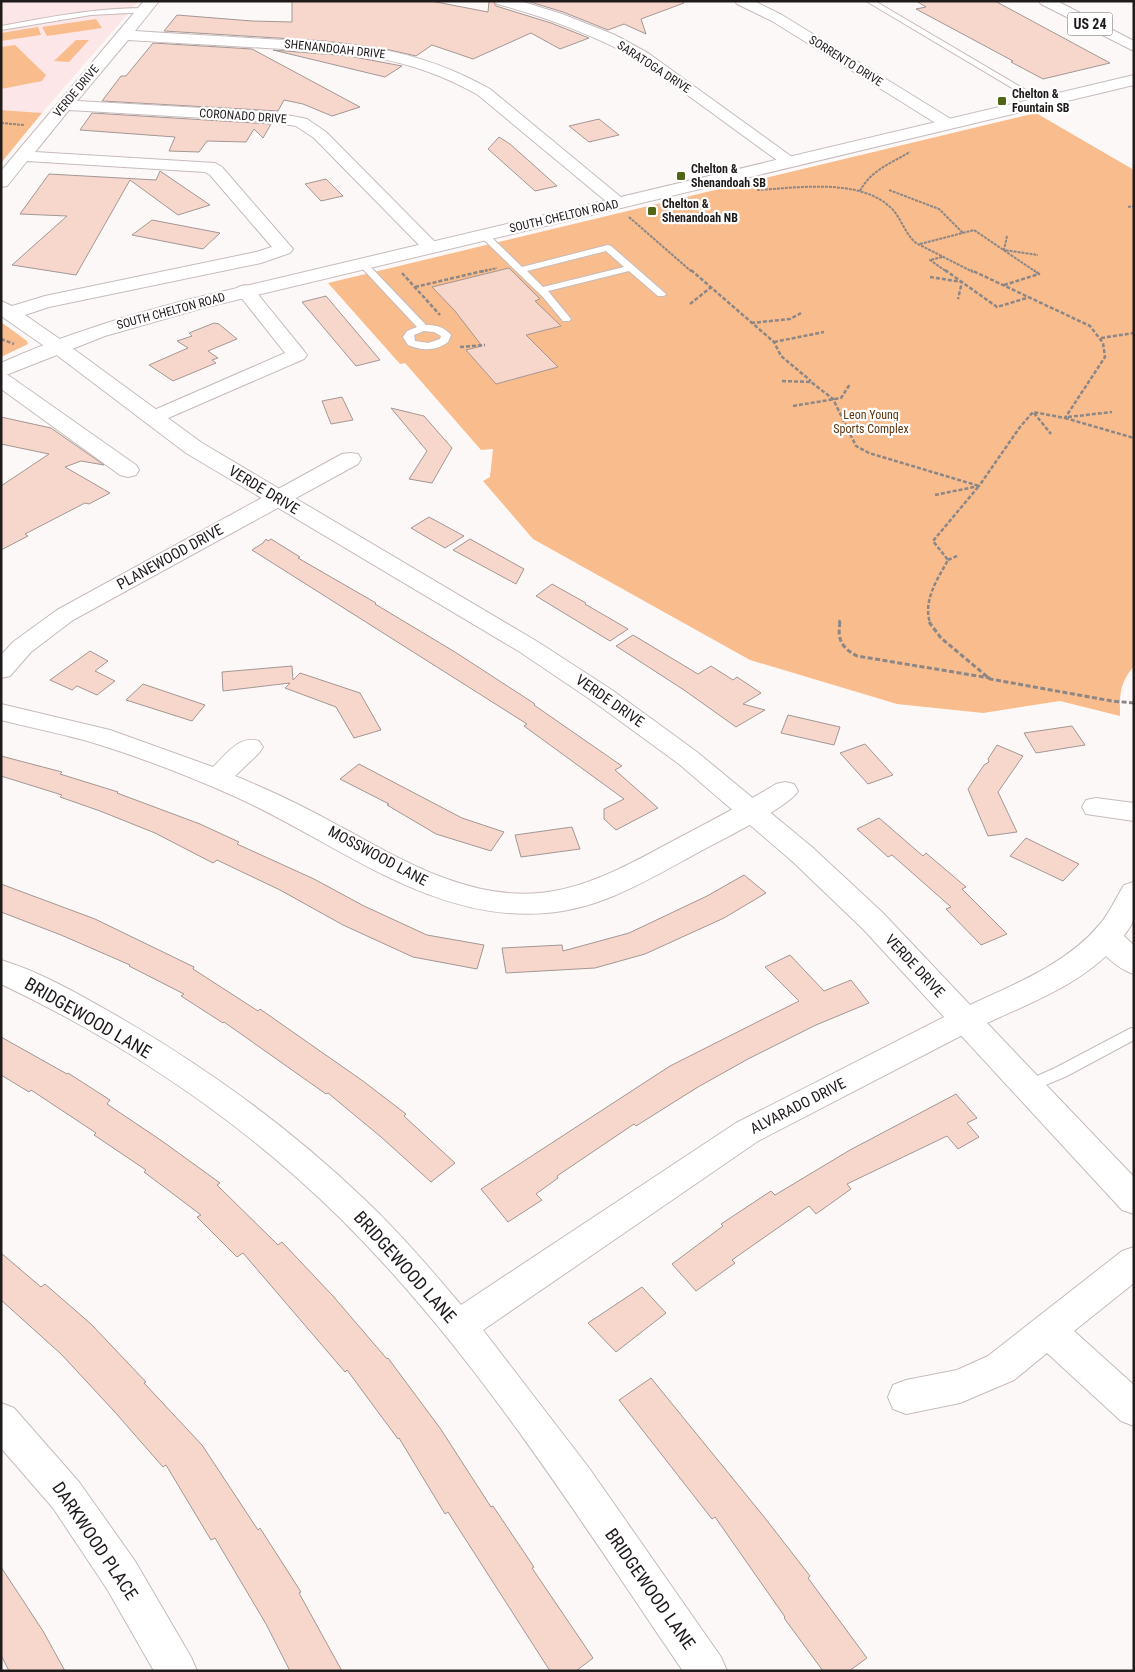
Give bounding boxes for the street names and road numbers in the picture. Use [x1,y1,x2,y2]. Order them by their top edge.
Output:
road number: US 24 [1068,12,1112,36]
street label: SORRENTO DRIVE [807,33,886,89]
street label: SHENANDOAH DRIVE [284,37,386,61]
street label: SARATOGA DRIVE [615,38,693,96]
street label: VERDE DRIVE [50,62,102,120]
street label: CORONADO DRIVE [199,106,287,126]
street label: SOUTH CHELTON ROAD [508,197,620,235]
street label: SOUTH CHELTON ROAD [115,290,227,332]
street label: VERDE DRIVE [225,462,303,518]
street label: PLANEWOOD DRIVE [114,520,226,594]
street label: VERDE DRIVE [572,671,648,731]
street label: MOSSWOOD LANE [325,822,431,890]
street label: VERDE DRIVE [881,931,949,1001]
street label: BRIDGEWOOD LANE [21,973,155,1062]
street label: ALVARADO DRIVE [747,1074,849,1138]
street label: BRIDGEWOOD LANE [350,1207,461,1327]
street label: DARKWOOD PLACE [48,1478,143,1604]
street label: BRIDGEWOOD LANE [601,1524,700,1653]

